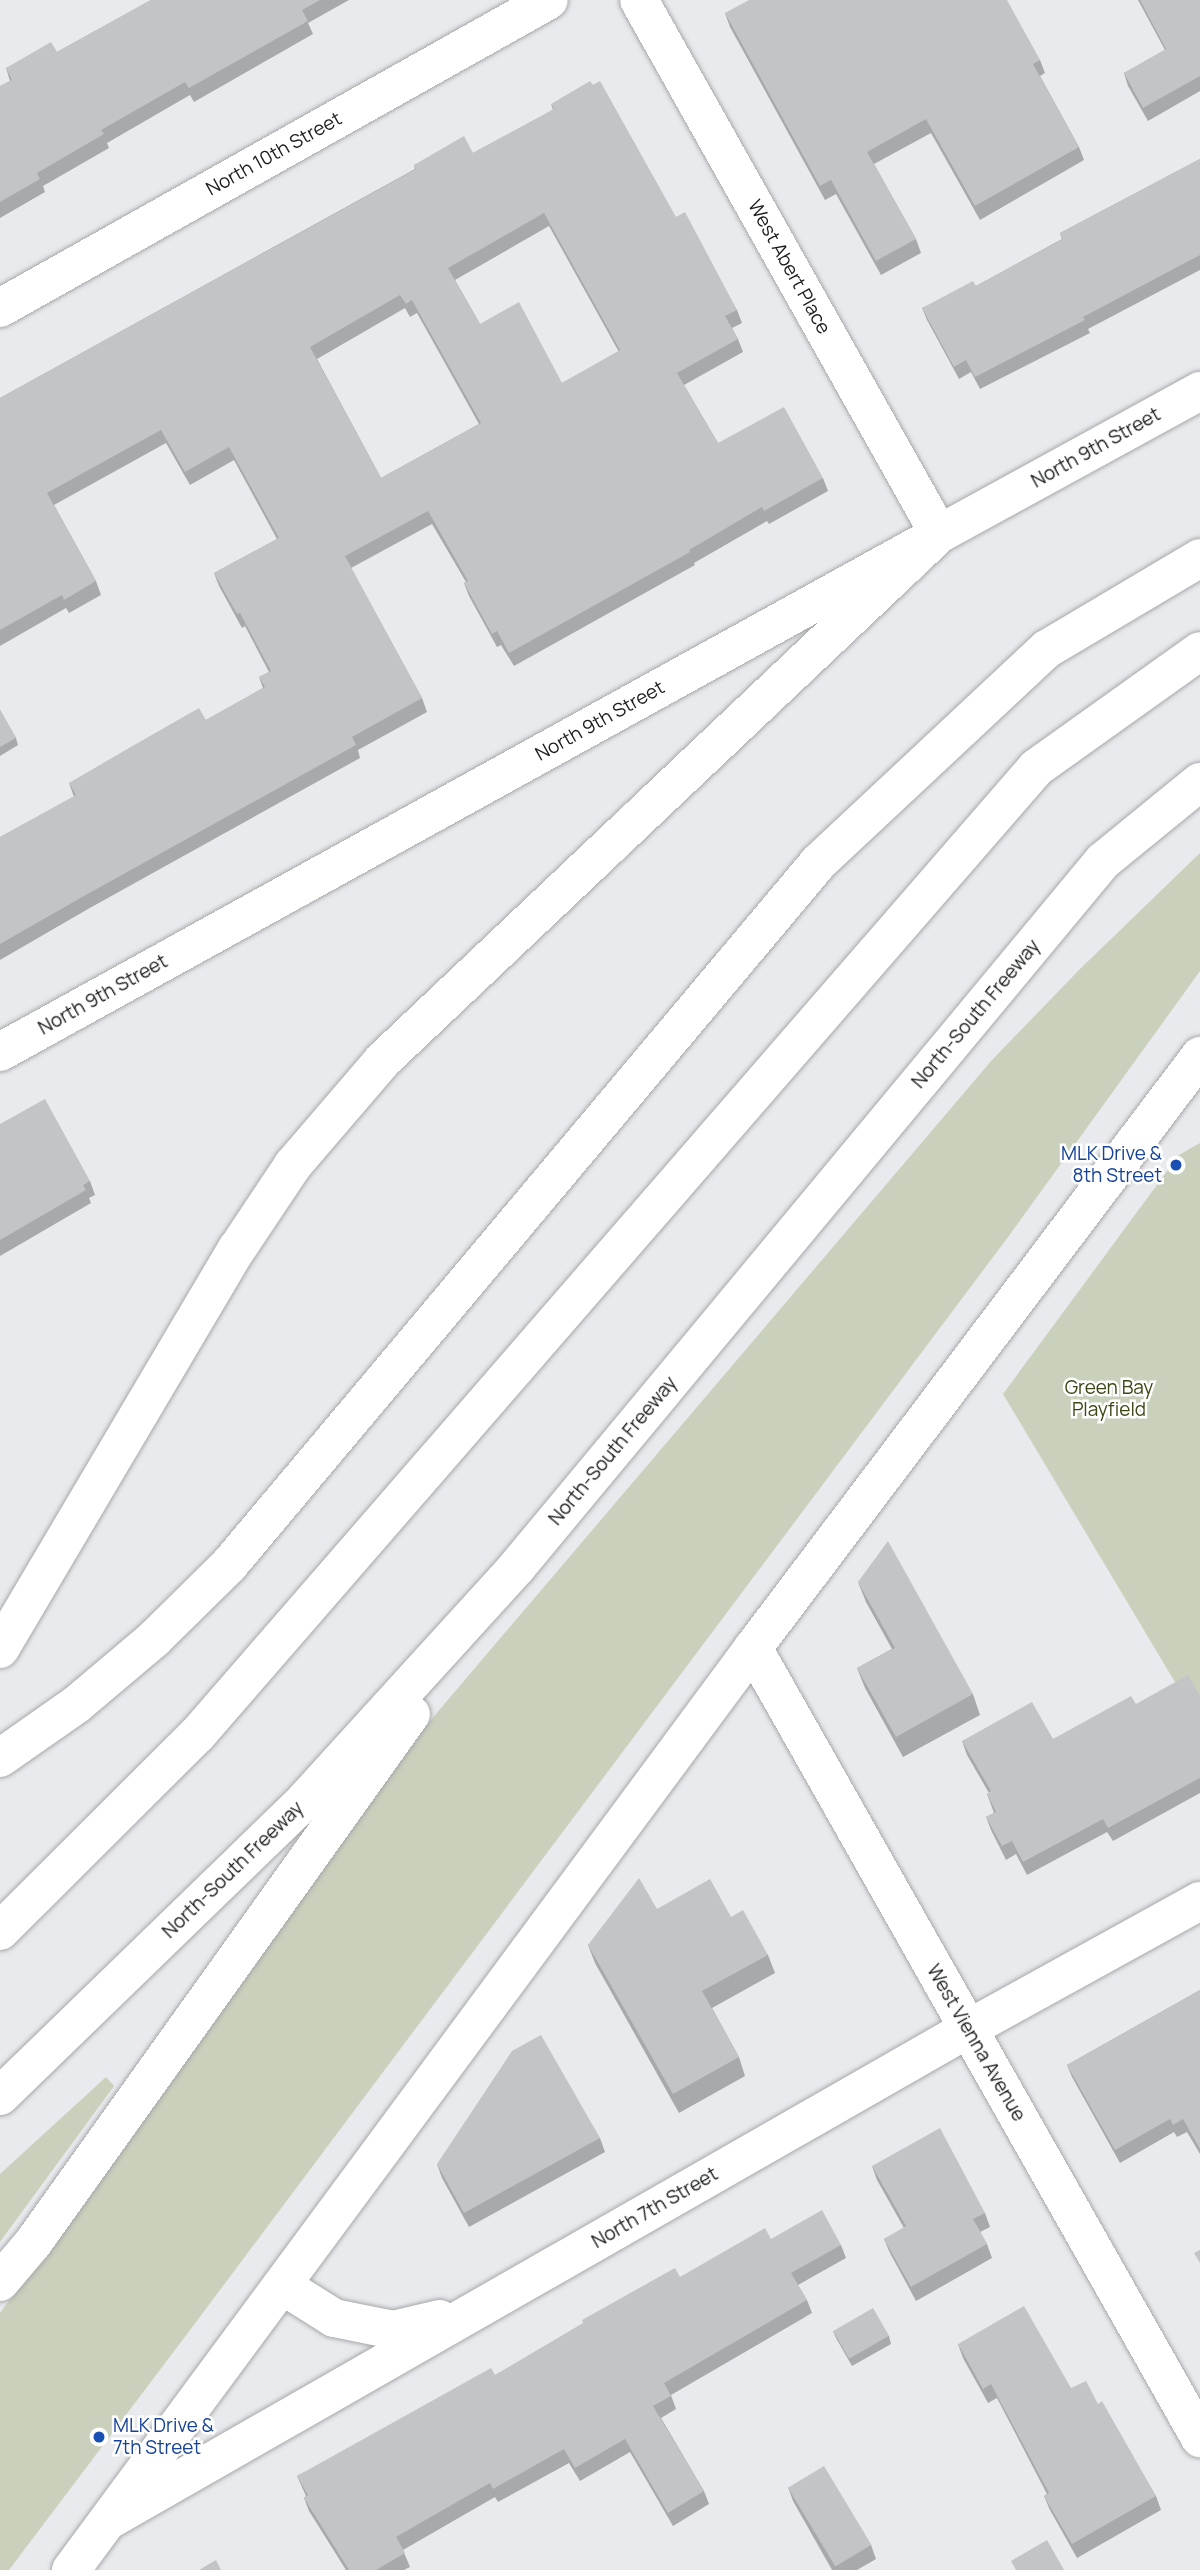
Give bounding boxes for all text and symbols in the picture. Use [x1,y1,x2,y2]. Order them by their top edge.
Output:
street label: North 10th Street [202,107,346,201]
street label: West Abert Place [743,196,835,338]
street label: North 9th Street [1027,403,1165,493]
street label: North 9th Street [531,676,669,766]
street label: North-South Freeway [907,935,1045,1093]
street label: North 9th Street [34,950,172,1040]
place label: MLK Drive & 8th Street [1061,1143,1162,1187]
marker: MLK Drive & 8th Street [1168,1157,1184,1173]
street label: North-South Freeway [544,1372,682,1530]
park label: Green Bay Playfield [1065,1377,1153,1421]
street label: North-South Freeway [158,1797,308,1943]
street label: West Vienna Avenue [922,1960,1030,2126]
street label: North 7th Street [588,2163,722,2253]
place label: MLK Drive & 7th Street [113,2415,214,2459]
marker: MLK Drive & 7th Street [91,2429,107,2445]

